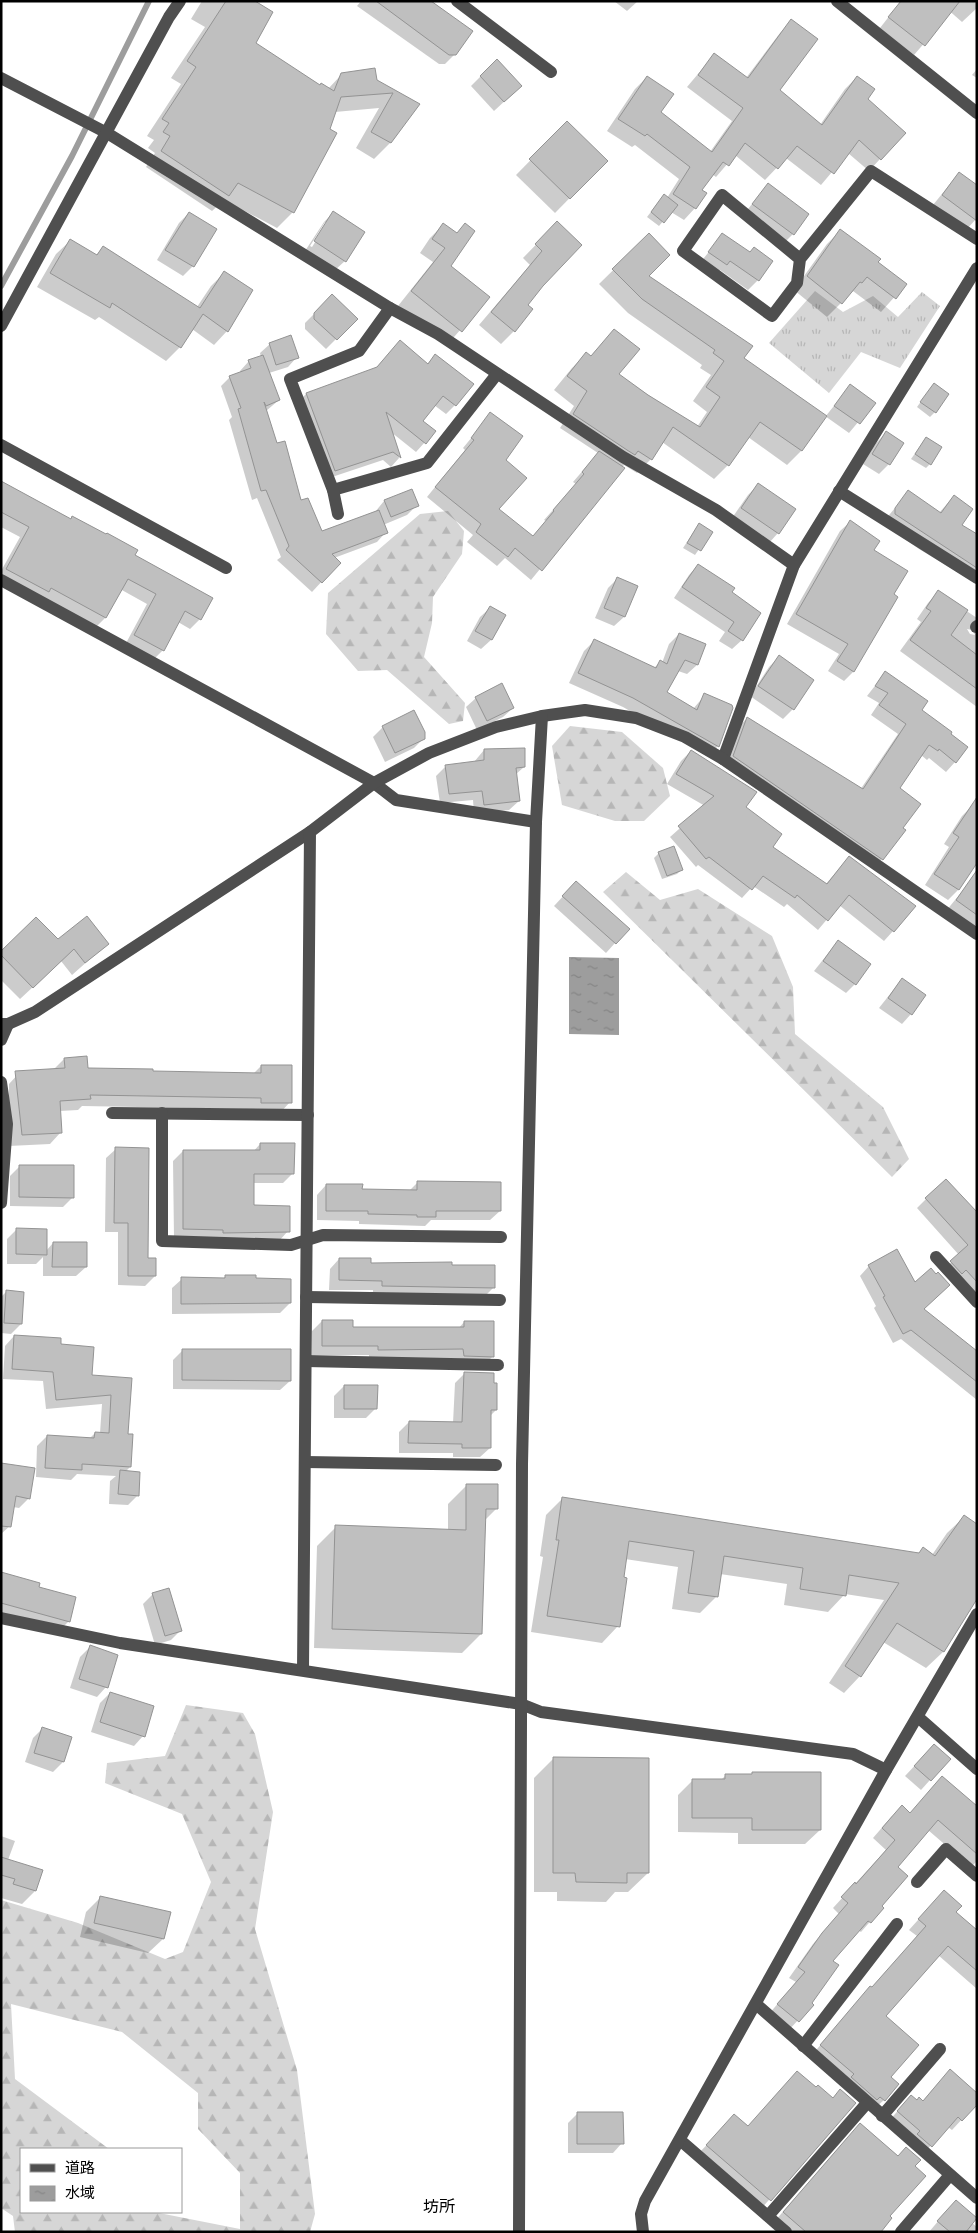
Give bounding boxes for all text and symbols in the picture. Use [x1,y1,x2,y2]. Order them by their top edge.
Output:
legend [20,2148,182,2213]
text: 道路 [65,2157,95,2177]
text: 水域 [65,2182,95,2202]
district label: 坊所 [423,2195,455,2217]

